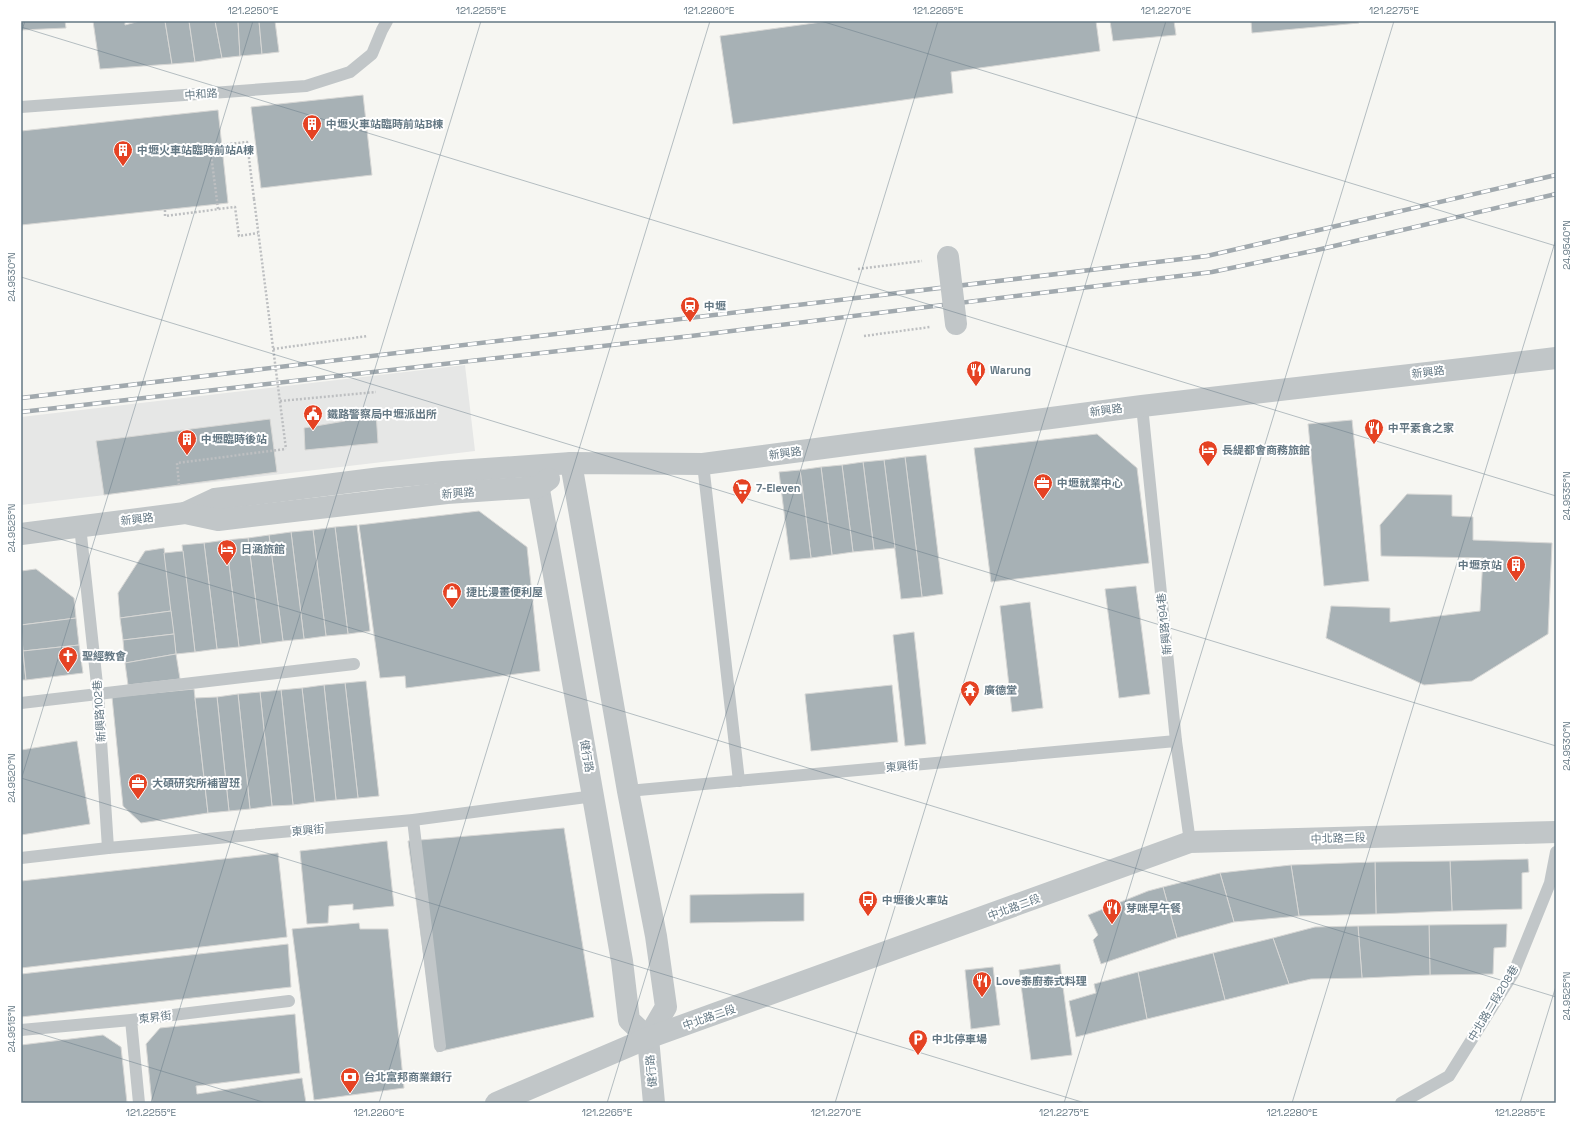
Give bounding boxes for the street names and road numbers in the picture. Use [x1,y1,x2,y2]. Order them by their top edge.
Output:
street label: 中和路 [184,86,218,102]
street label: 新興路 [1411,363,1445,381]
street label: 新興路 [1089,401,1123,419]
street label: 新興路 [768,444,802,462]
street label: 新興路 [441,485,475,501]
street label: 新興路 [120,510,154,528]
street label: 新興路194巷 [1154,592,1174,656]
street label: 新興路102巷 [90,679,108,743]
street label: 健行路 [577,739,597,773]
street label: 東興街 [885,758,919,774]
street label: 東興街 [291,822,325,838]
street label: 中北路二段 [1310,830,1366,846]
street label: 中北路二段 [986,891,1042,923]
street label: 中北路二段208巷 [1465,962,1521,1044]
street label: 中北路二段 [681,1001,737,1033]
street label: 東昇街 [138,1008,172,1026]
street label: 健行路 [643,1054,659,1088]

